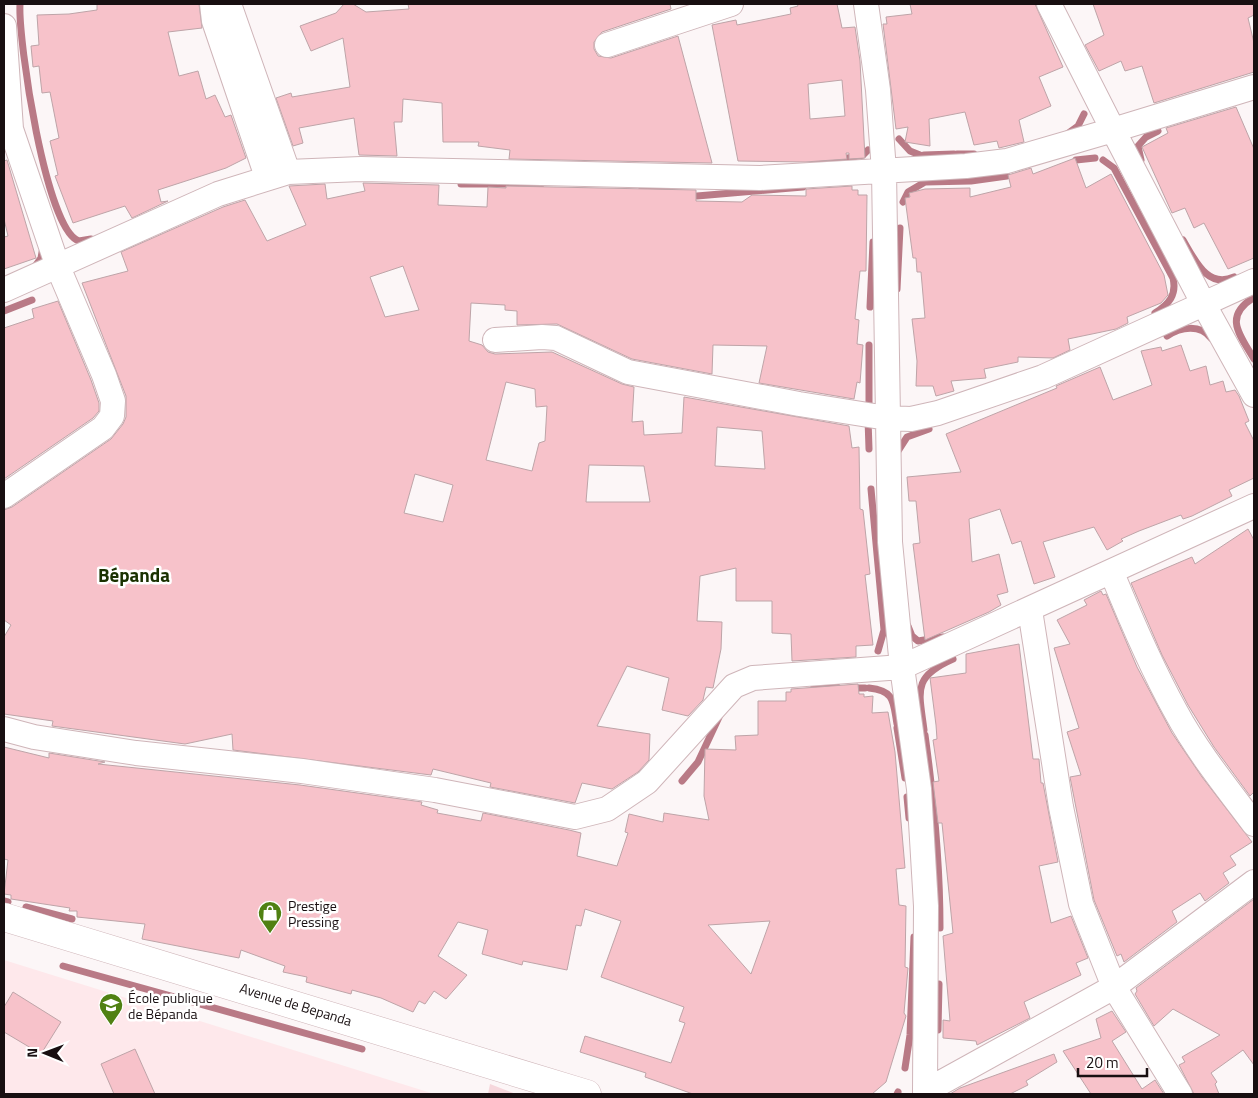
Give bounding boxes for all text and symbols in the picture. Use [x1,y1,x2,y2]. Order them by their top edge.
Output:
district label: Bépanda [98,560,170,589]
place label: Prestige Pressing [288,895,339,932]
shop icon: Prestige Pressing [257,900,283,934]
street label: Avenue de Bepanda [237,977,355,1031]
place label: École publique de Bépanda [128,987,213,1024]
school or university icon: École publique de Bépanda [98,992,124,1026]
north arrow [20,1028,70,1078]
scale bar [1078,1046,1147,1078]
text: N [21,1048,42,1058]
text: 20 m [1086,1051,1119,1074]

